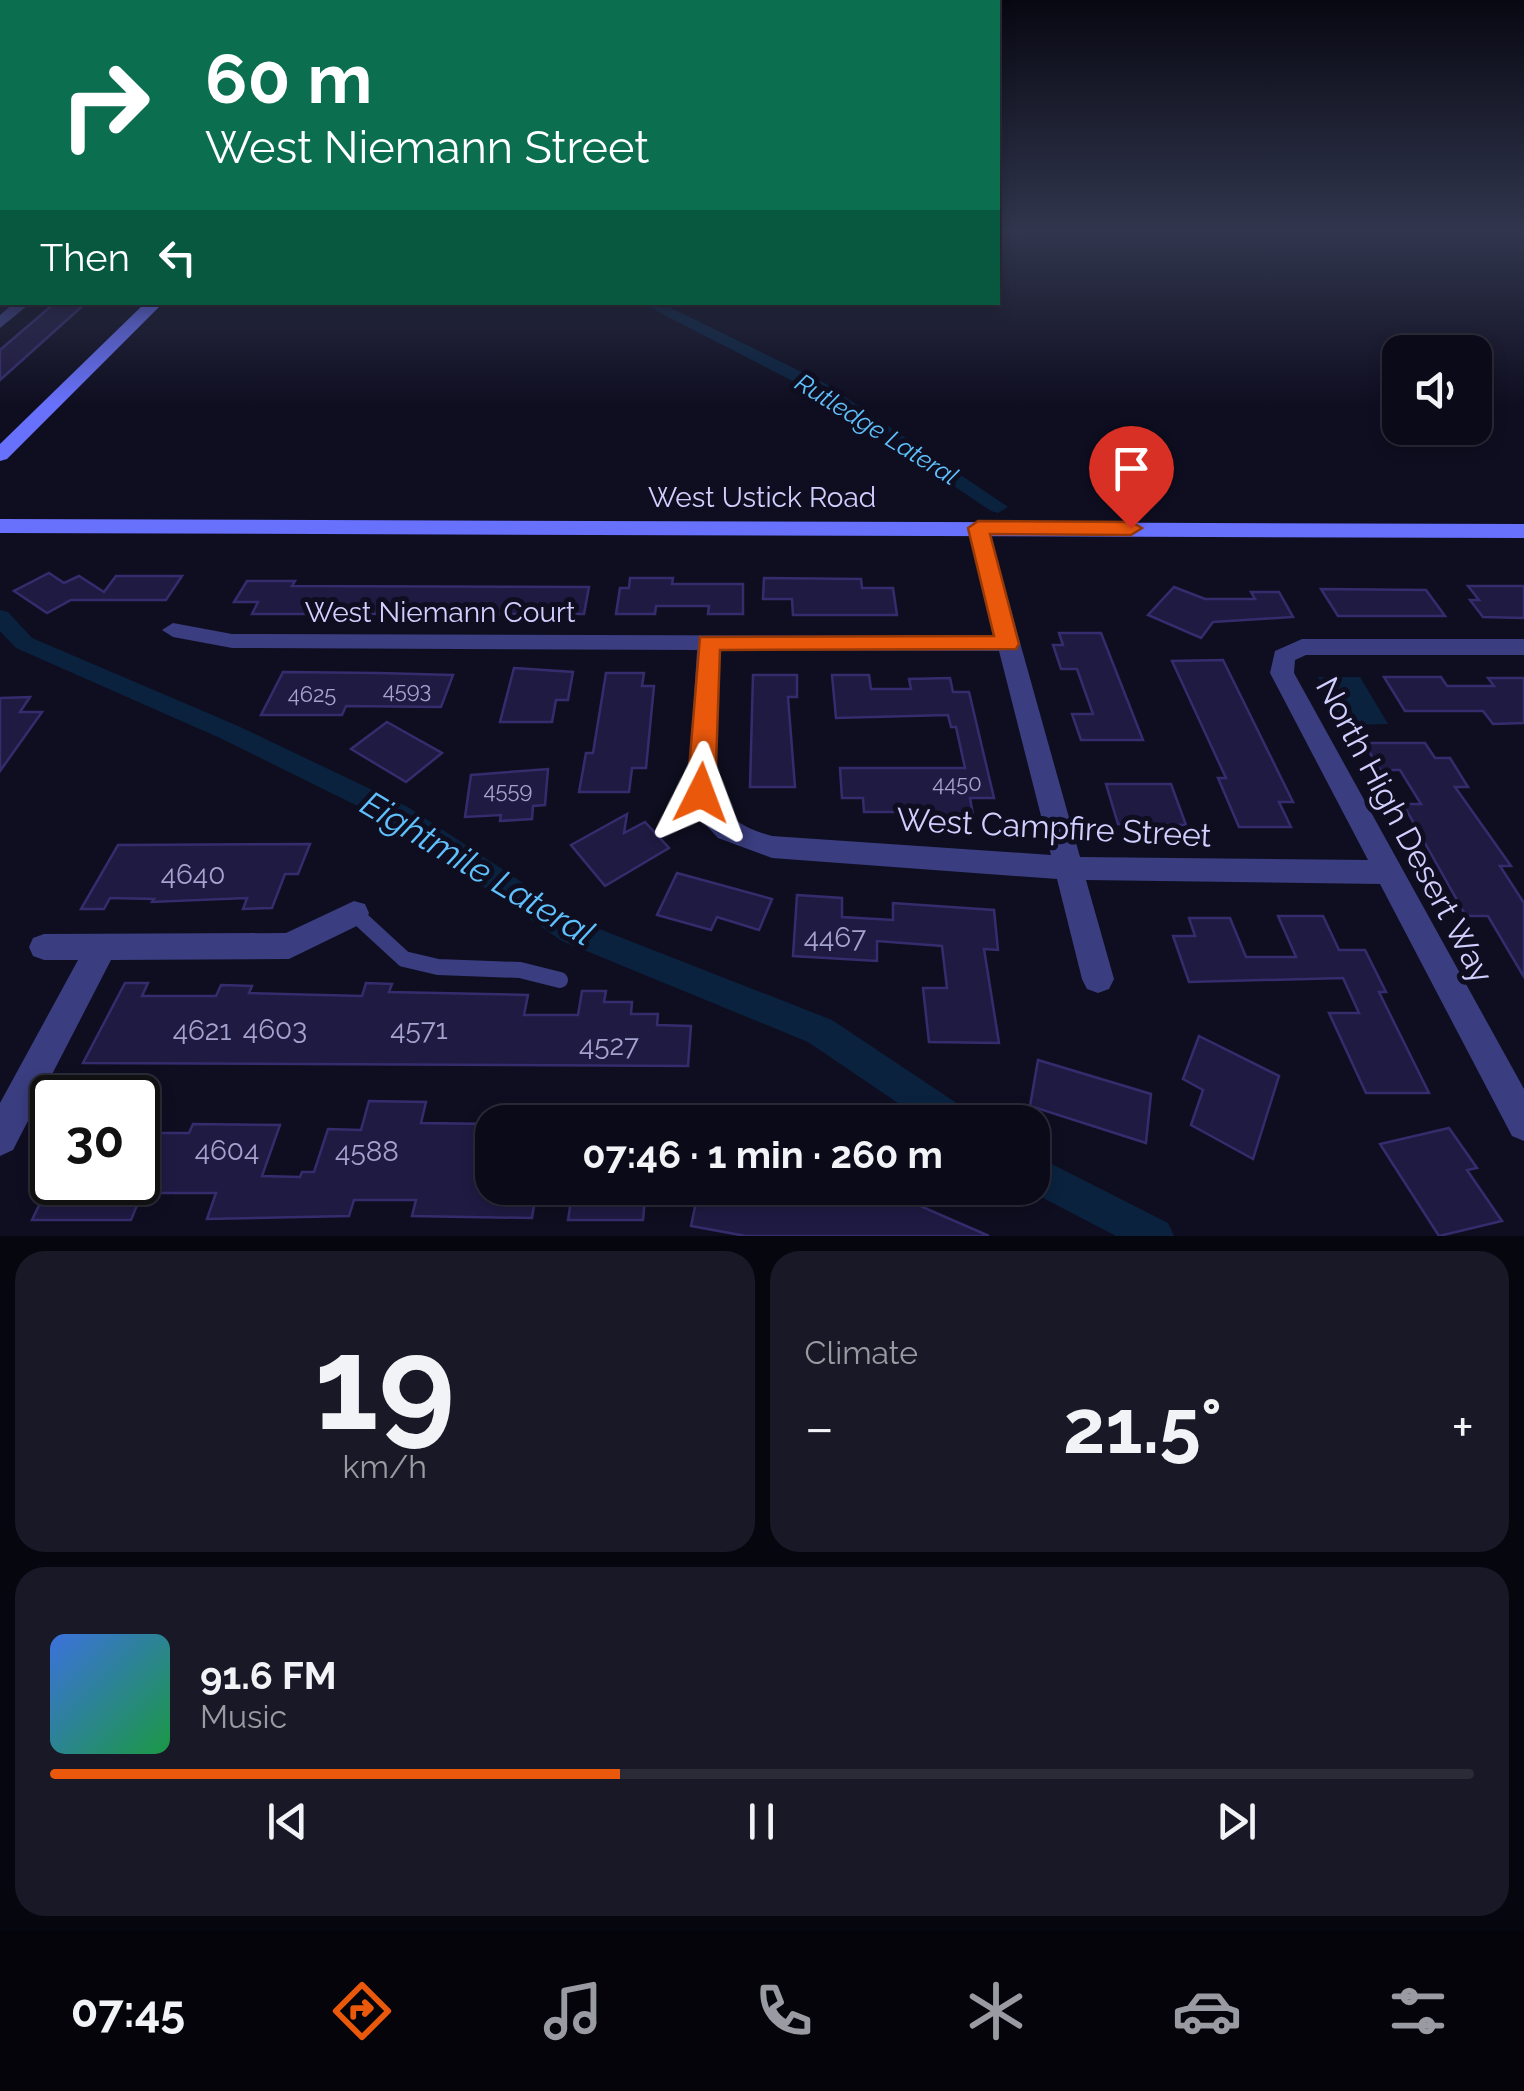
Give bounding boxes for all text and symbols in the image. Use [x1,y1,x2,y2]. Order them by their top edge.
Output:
text: 60 m [205,37,372,119]
icon: right [40,40,170,170]
text: West Niemann Street [205,121,649,174]
icon: left [150,230,205,285]
text: Then [40,235,130,280]
map controls [1382,335,1492,445]
button: sound [1382,335,1492,445]
water label: Rutledge Lateral [790,367,964,491]
pin [1089,426,1174,529]
icon: arrive [1104,441,1159,496]
street label: West Ustick Road [648,481,876,514]
street label: West Niemann Court [305,596,576,629]
street label: North High Desert Way [1309,671,1501,989]
house number: 4593 [383,677,431,703]
house number: 4625 [288,681,336,707]
position arrow [649,741,753,845]
house number: 4450 [932,770,982,796]
house number: 4559 [484,777,532,803]
water label: Eightmile Lateral [354,782,602,954]
street label: West Campfire Street [896,800,1213,854]
house number: 4640 [161,858,225,891]
house number: 4467 [804,921,866,954]
house number: 4603 [243,1013,307,1046]
house number: 4571 [390,1013,448,1046]
house number: 4621 [173,1014,231,1047]
house number: 4527 [579,1029,639,1062]
speed limit sign: 30 [30,1075,160,1205]
text: 07:46 · 1 min · 260 m [582,1132,943,1177]
house number: 4604 [195,1134,259,1167]
house number: 4588 [335,1135,399,1168]
text: 19 [314,1307,455,1459]
text: Climate [805,1334,918,1371]
text: 21.5° [1063,1382,1222,1471]
text: − [805,1395,834,1460]
text: + [1451,1395,1474,1460]
text: km/h [343,1448,427,1485]
text: 91.6 FM [200,1653,337,1698]
text: Music [200,1698,287,1735]
icon: previous [260,1794,315,1849]
icon: pause [734,1794,789,1849]
icon: next [1209,1794,1264,1849]
icon: directions [327,1976,397,2046]
icon: music [538,1976,608,2046]
icon: phone [749,1976,819,2046]
icon: climate [961,1976,1031,2046]
icon: car [1172,1976,1242,2046]
icon: filters [1383,1976,1453,2046]
text: 07:45 [71,1985,185,2038]

